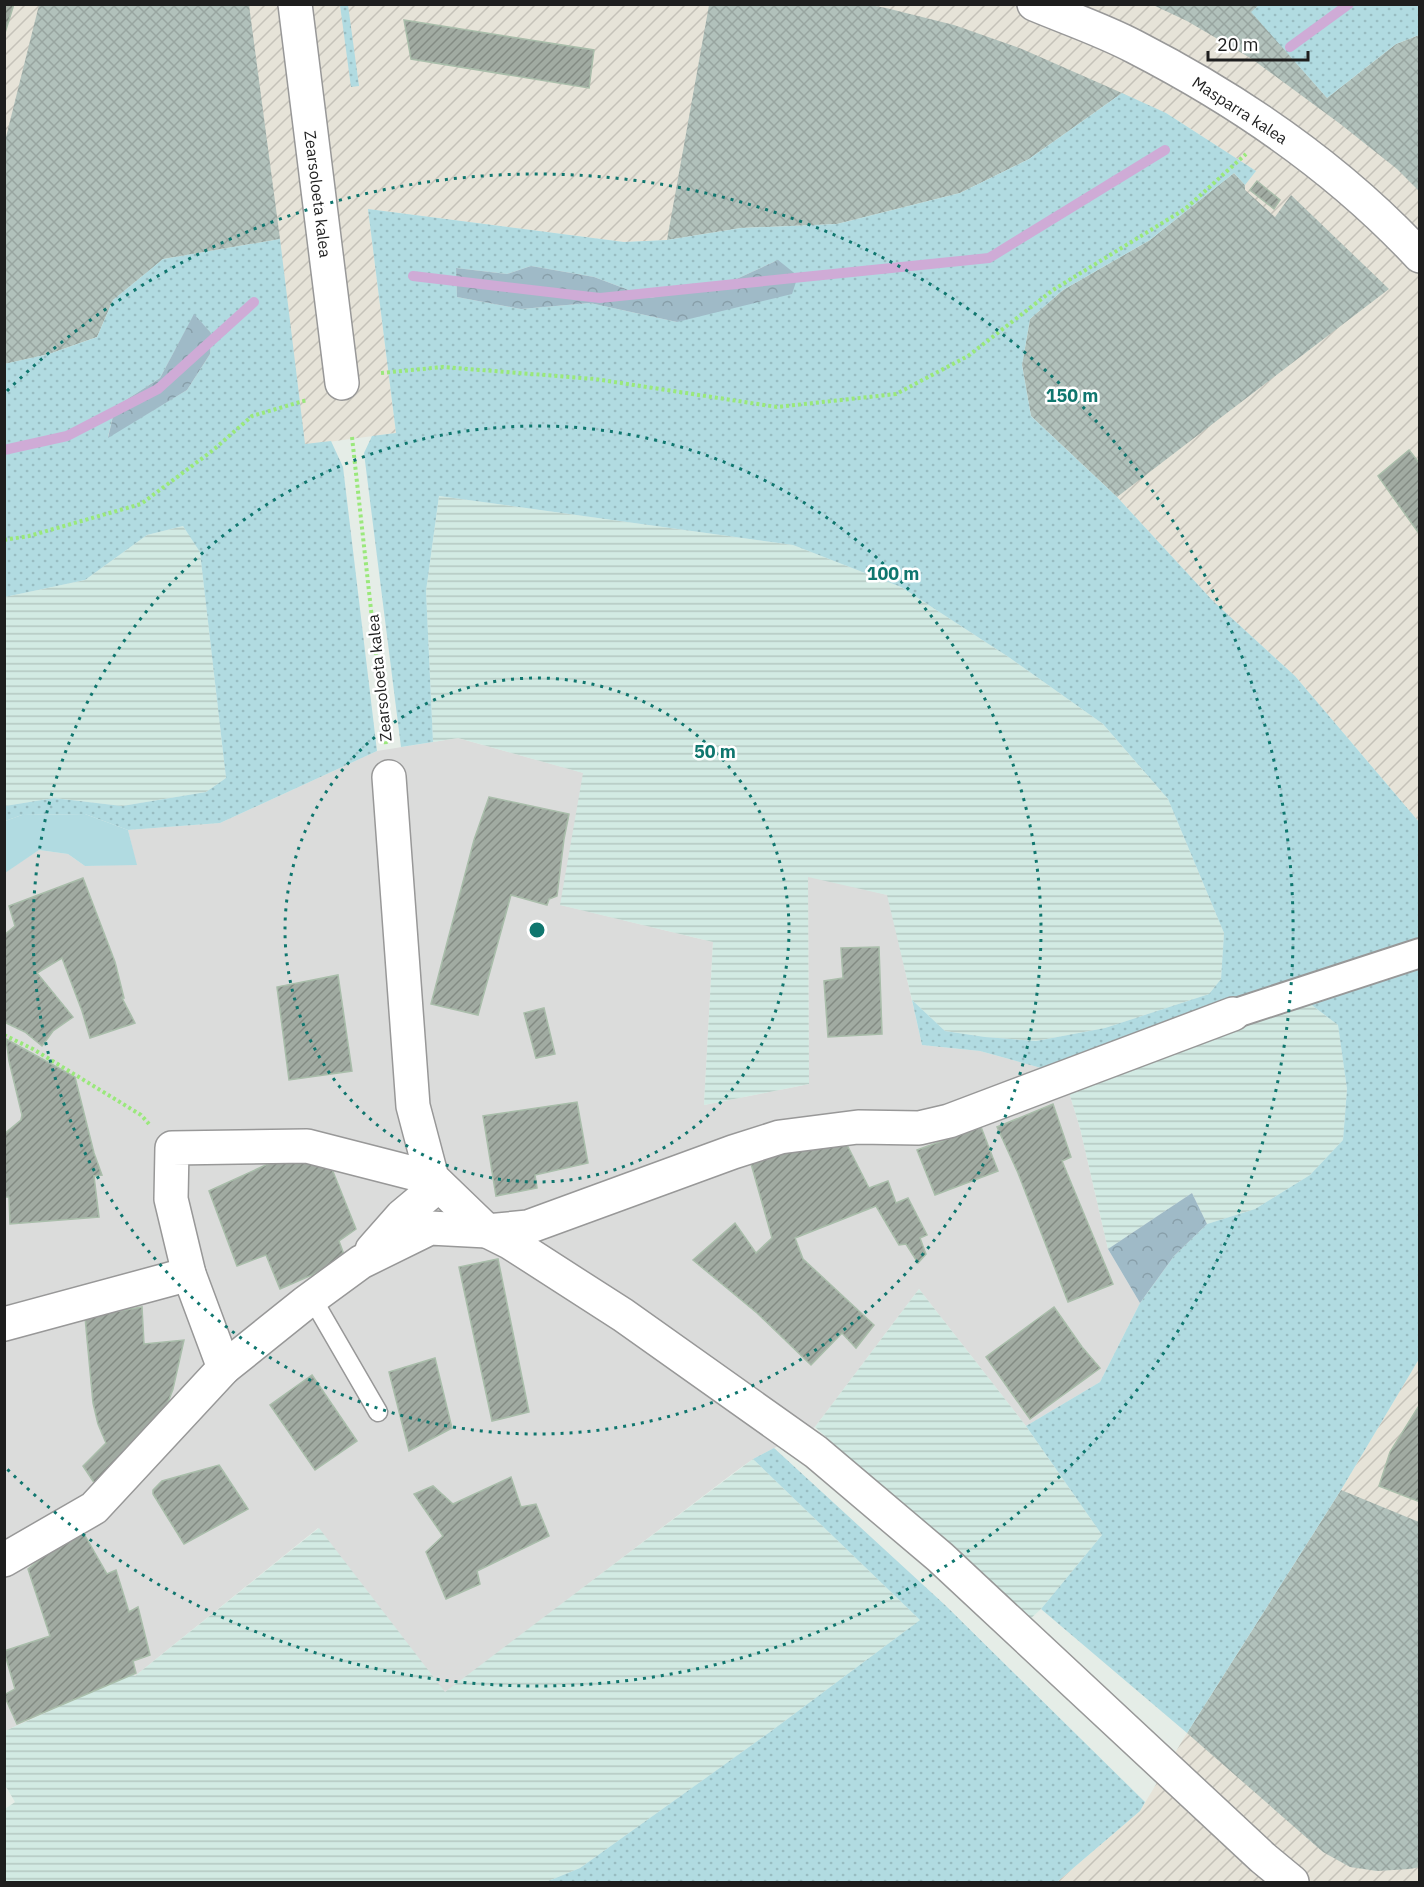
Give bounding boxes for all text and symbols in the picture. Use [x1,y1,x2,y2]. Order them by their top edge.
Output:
scale bar [1208,24,1308,62]
text: 20 m [1217,33,1259,56]
street label: Masparra kalea [1189,72,1292,149]
street label: Zearsoloeta kalea [300,129,336,259]
text: 150 m [1046,384,1098,407]
text: 100 m [867,562,919,585]
street label: Zearsoloeta kalea [362,613,396,743]
text: 50 m [694,740,736,763]
centre of rings [527,920,547,940]

